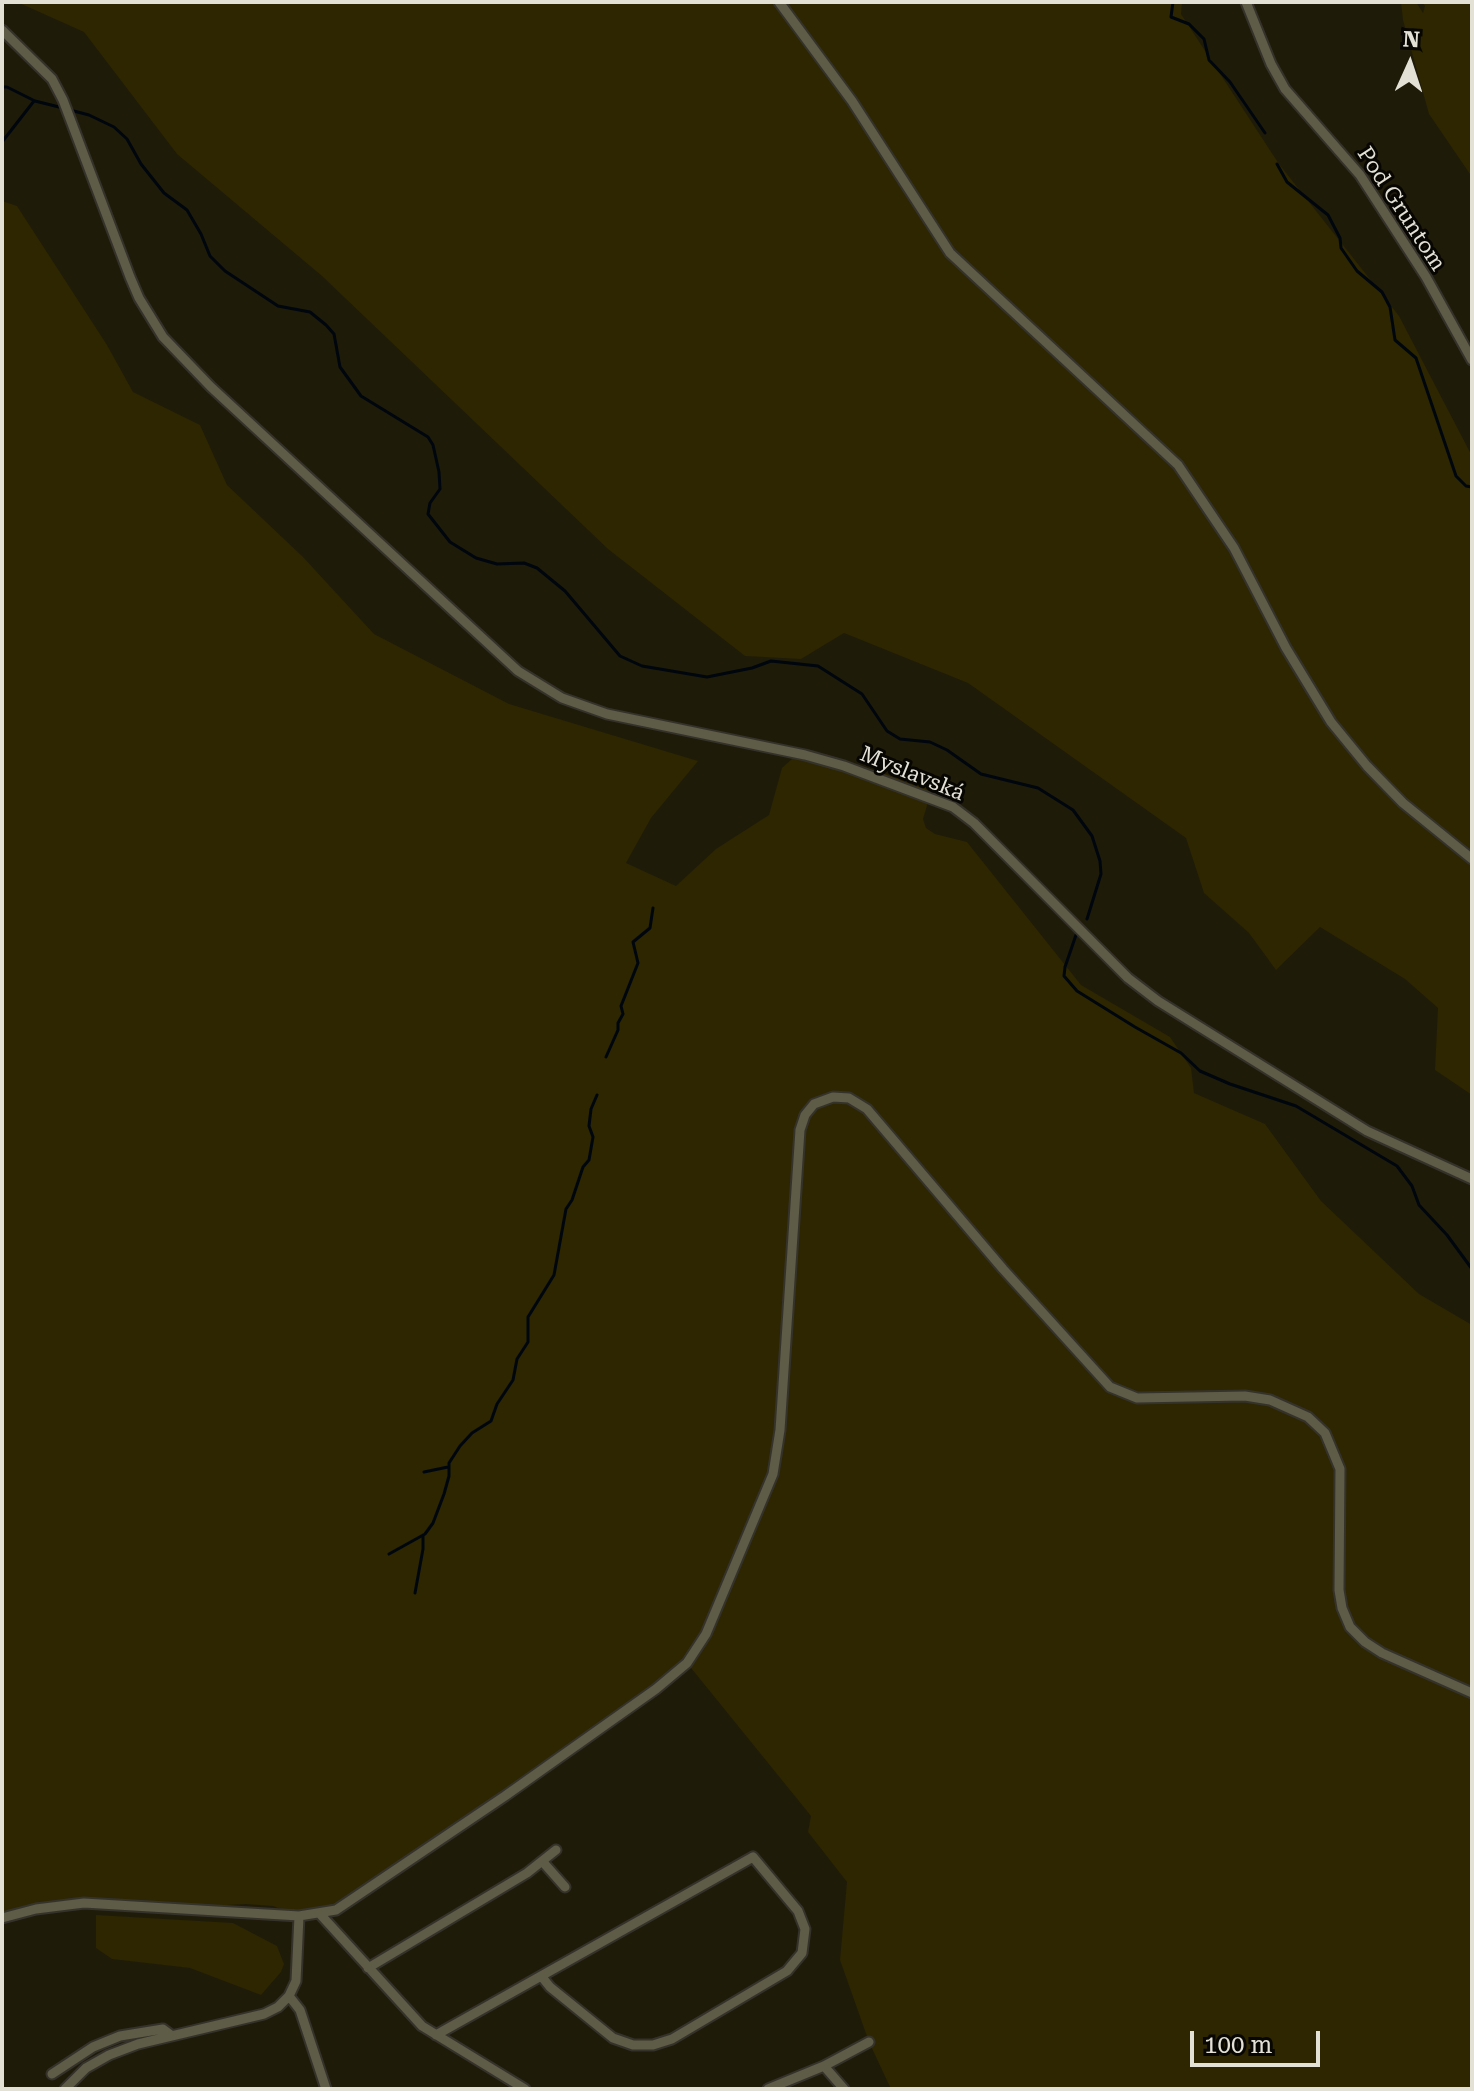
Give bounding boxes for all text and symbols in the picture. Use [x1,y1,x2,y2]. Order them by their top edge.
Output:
north arrow [1370,24,1450,104]
text: N [1402,27,1420,52]
street label: Pod Gruntom [1351,142,1451,276]
street label: Myslavská [856,741,968,807]
scale bar [1194,2015,1324,2065]
text: 100 m [1204,2031,1272,2059]

